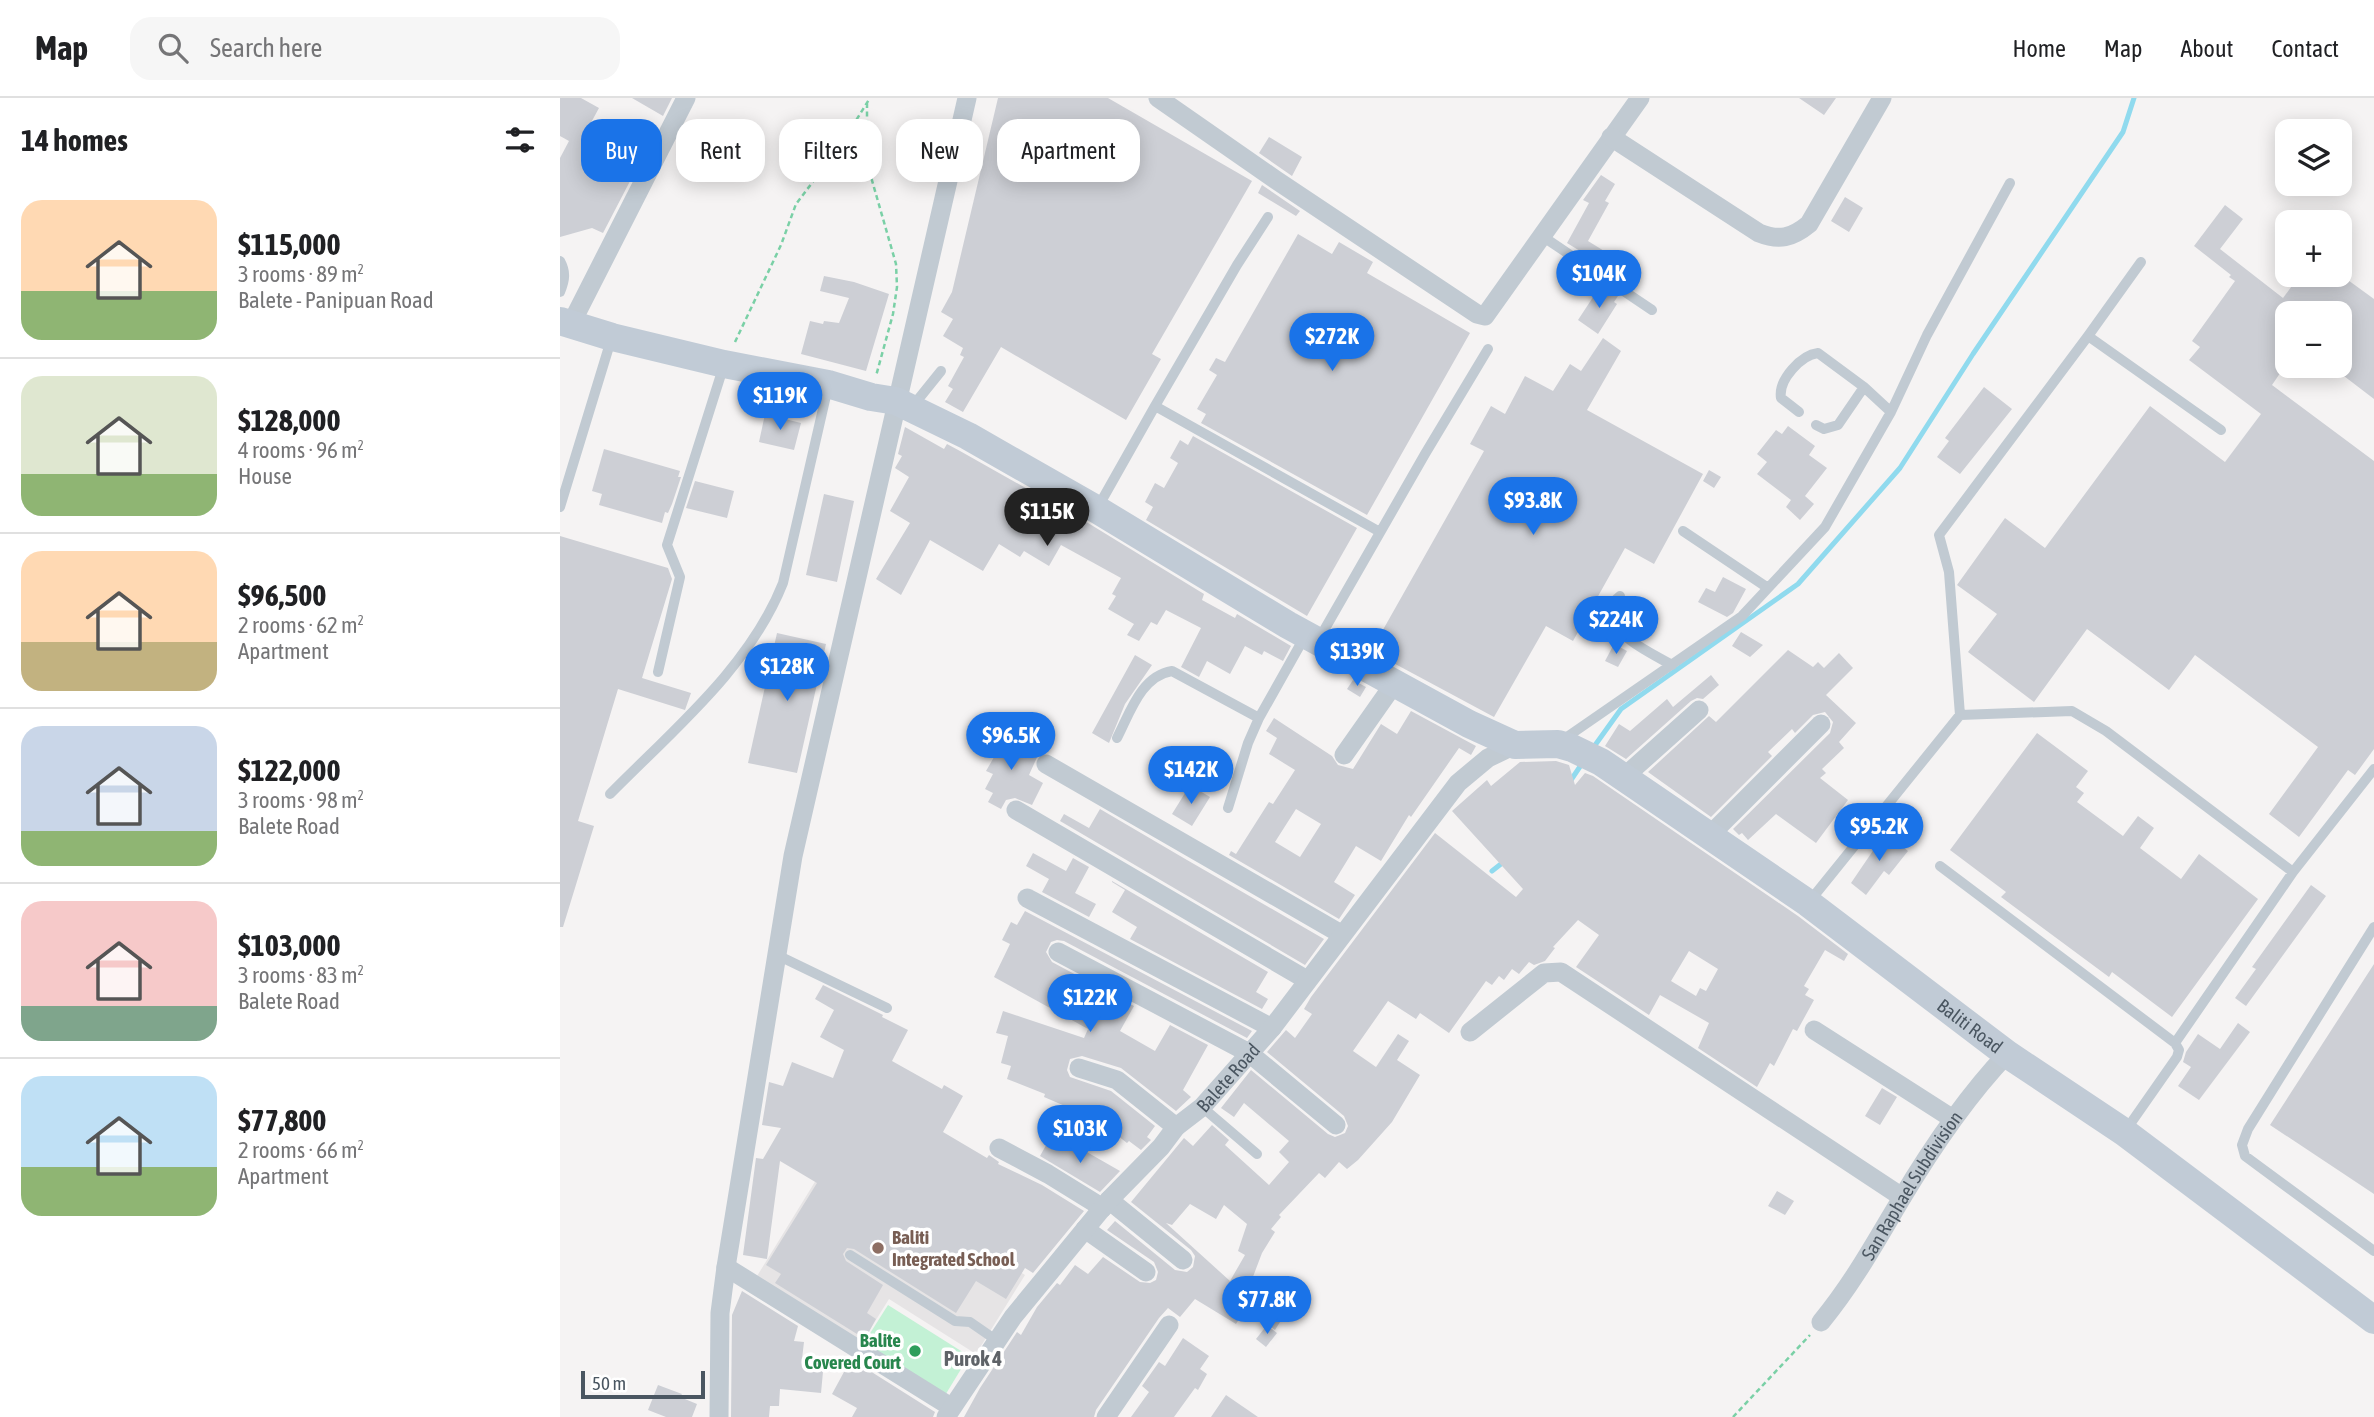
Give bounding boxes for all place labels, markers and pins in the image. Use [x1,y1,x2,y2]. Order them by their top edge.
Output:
pin: $104K [1550,250,1648,310]
pin: $272K [1283,314,1381,373]
pin: $119K [731,372,829,432]
pin: $93.8K [1476,478,1590,537]
pin: $115K [998,489,1096,548]
pin: $224K [1567,596,1665,656]
pin: $139K [1308,628,1406,688]
pin: $128K [738,644,836,703]
pin: $96.5K [954,712,1068,772]
pin: $142K [1142,746,1240,806]
pin: $95.2K [1822,804,1936,863]
pin: $122K [1041,974,1139,1034]
pin: $103K [1031,1105,1129,1165]
place label: Baliti Integrated School [892,1226,1016,1270]
marker: Baliti Integrated School [870,1240,886,1256]
pin: $77.8K [1210,1276,1324,1336]
place label: Balite Covered Court [804,1329,902,1373]
marker: Balite Covered Court [907,1343,923,1359]

